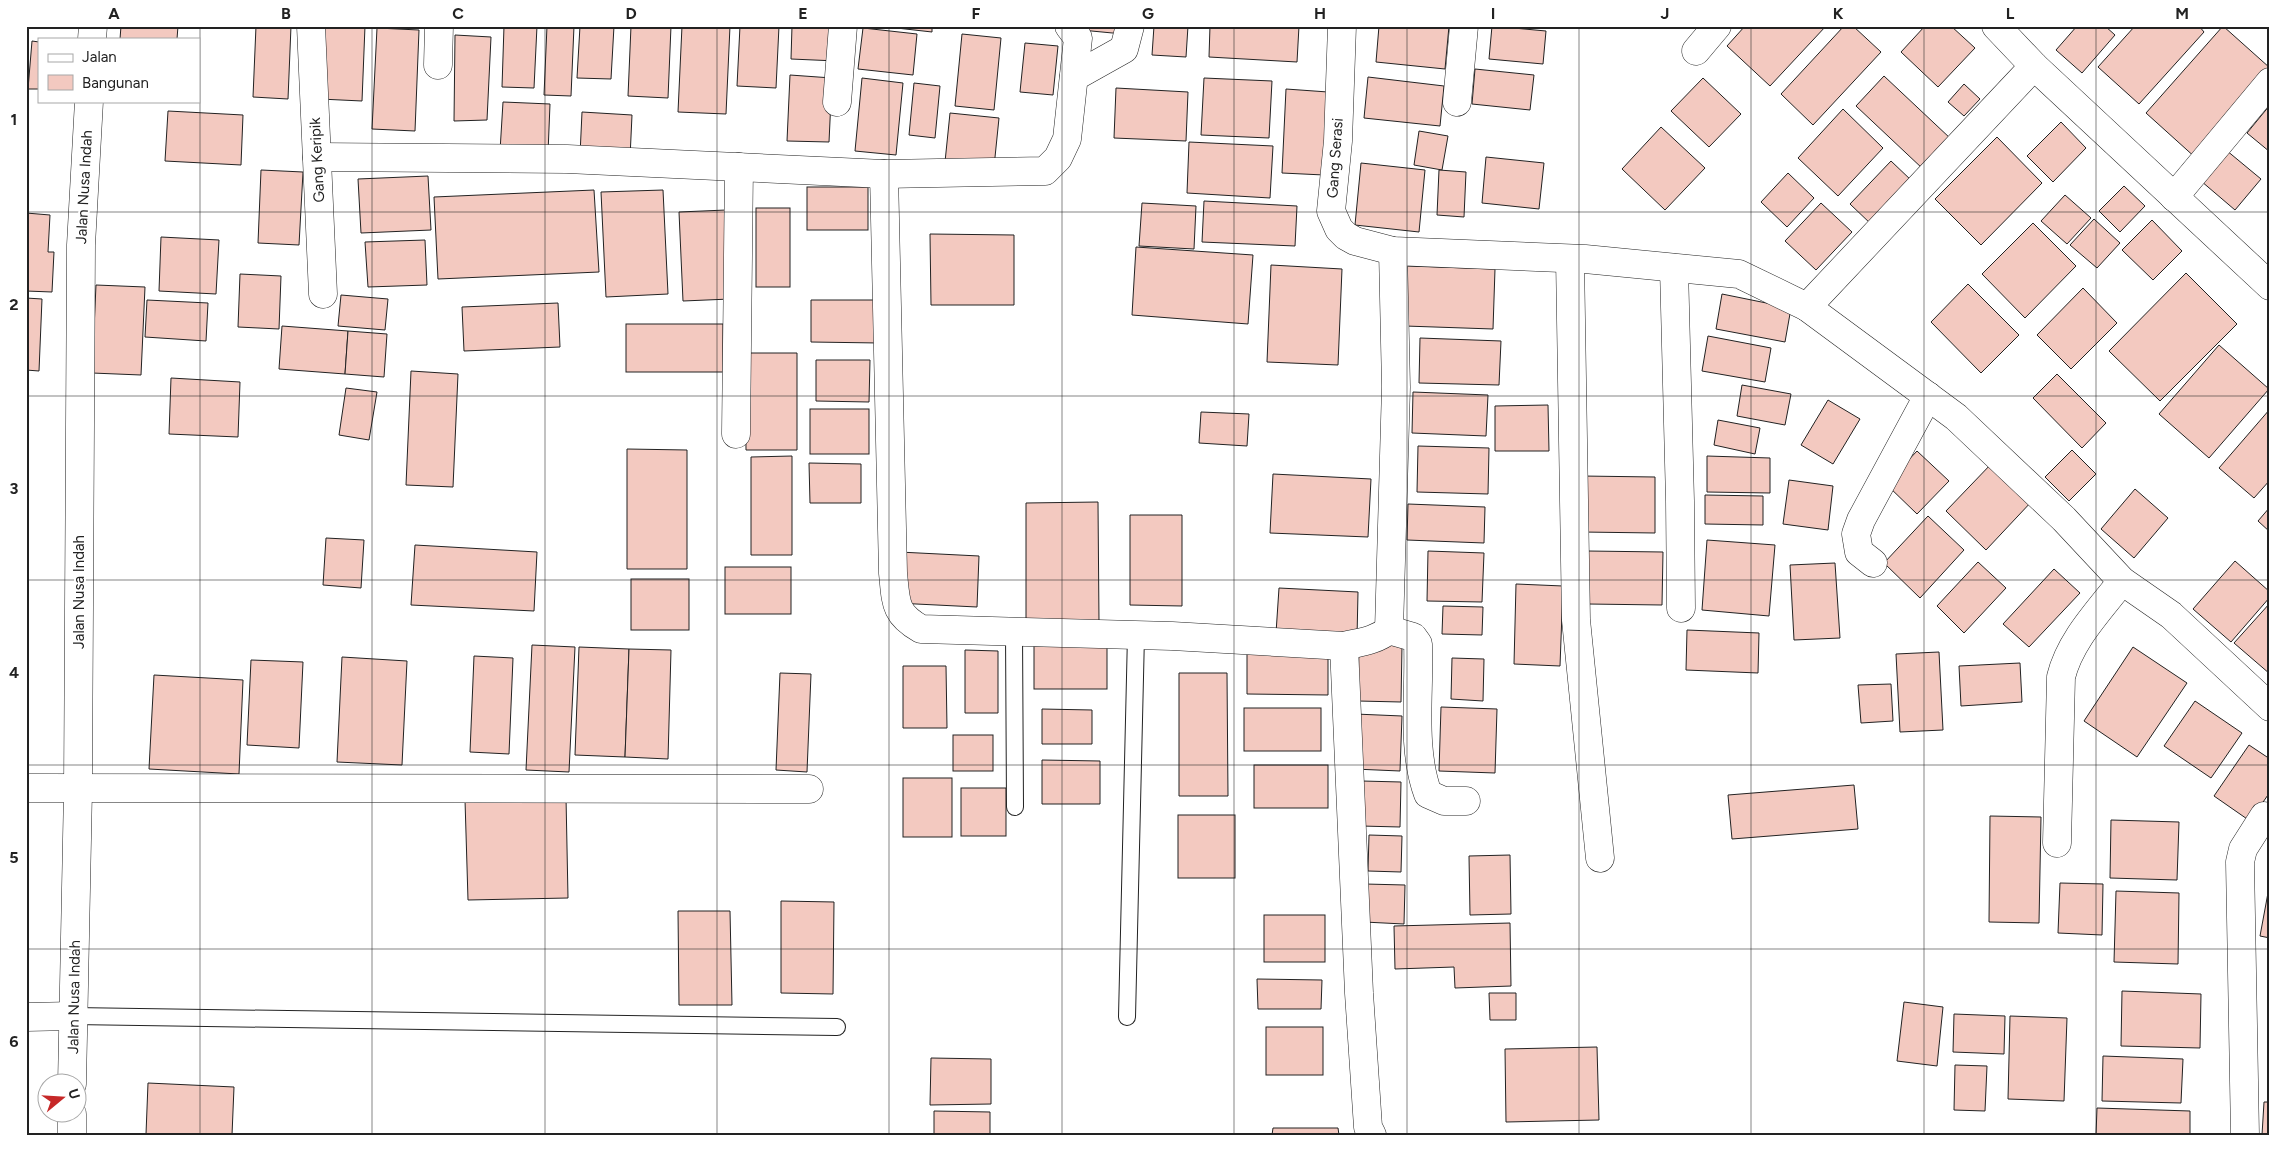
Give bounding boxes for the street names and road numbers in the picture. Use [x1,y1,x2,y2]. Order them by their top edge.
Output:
street label: Gang Keripik [306,116,328,203]
street label: Gang Serasi [1323,117,1347,199]
street label: Jalan Nusa Indah [72,130,96,244]
street label: Jalan Nusa Indah [70,535,88,649]
street label: Jalan Nusa Indah [64,940,84,1054]

